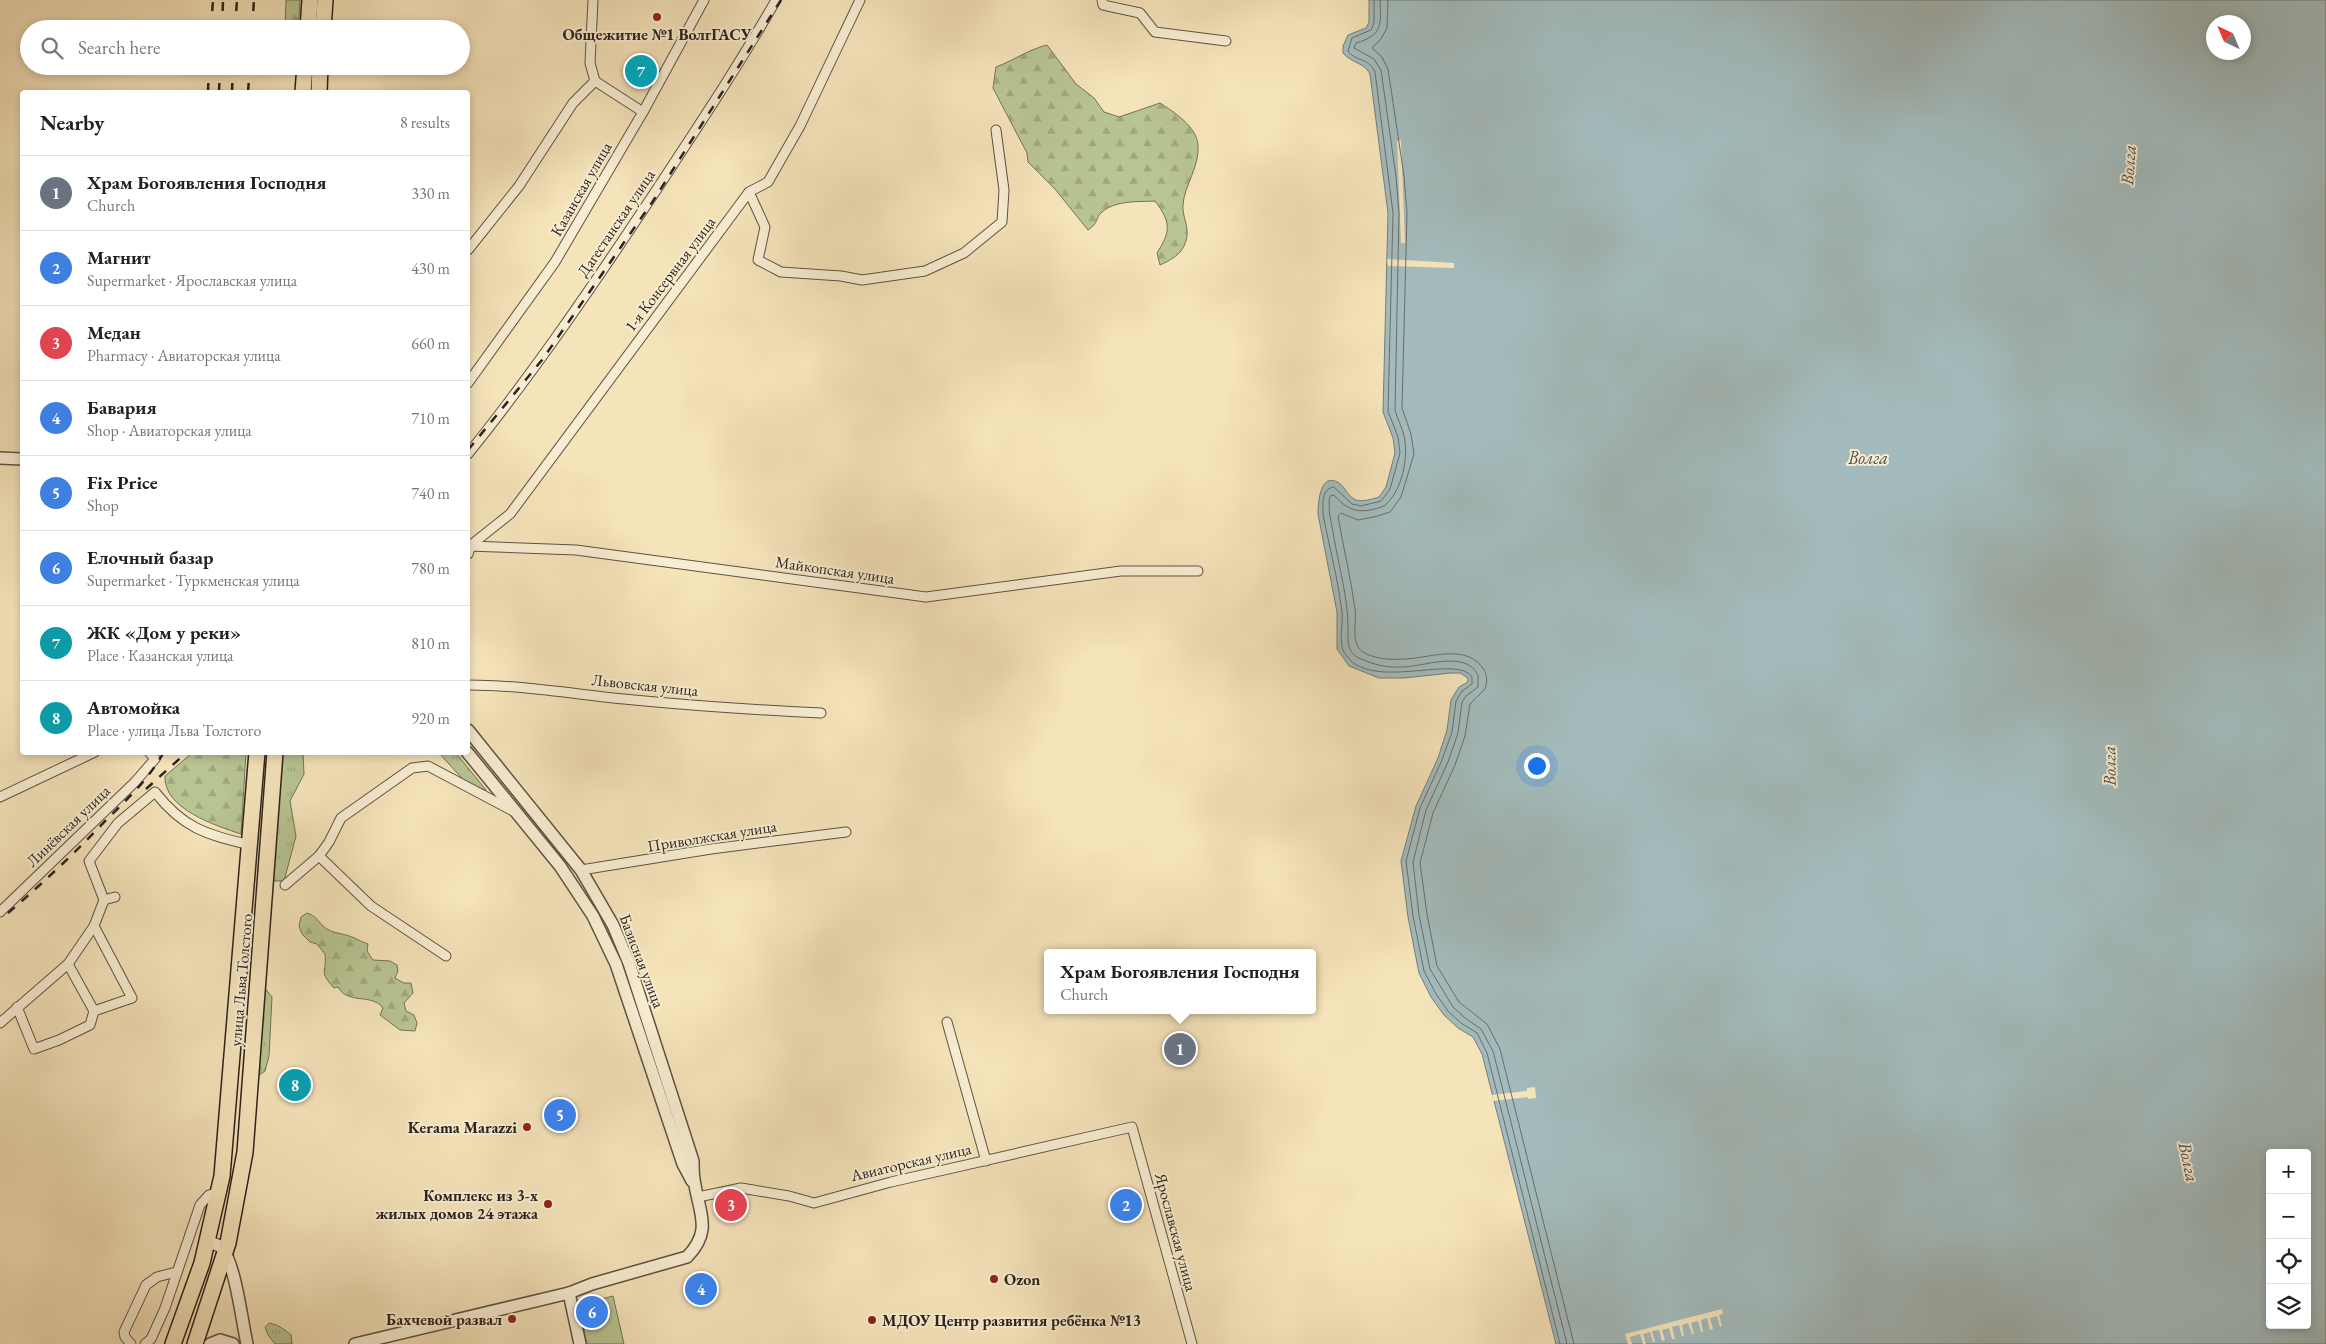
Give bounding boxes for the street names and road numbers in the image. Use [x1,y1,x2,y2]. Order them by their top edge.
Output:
street label: Казанская улица [546,138,617,240]
street label: Дагестанская улица [572,165,660,281]
street label: 1-я Консервная улица [620,212,721,336]
street label: Майкопская улица [774,551,896,589]
street label: Львовская улица [591,669,700,701]
street label: Линёвская улица [22,780,115,871]
street label: Приволжская улица [646,815,779,857]
street label: Базисная улица [614,911,670,1011]
street label: улица Льва Толстого [225,913,257,1047]
street label: Авиаторская улица [848,1138,974,1186]
street label: Ярославская улица [1150,1170,1202,1294]

